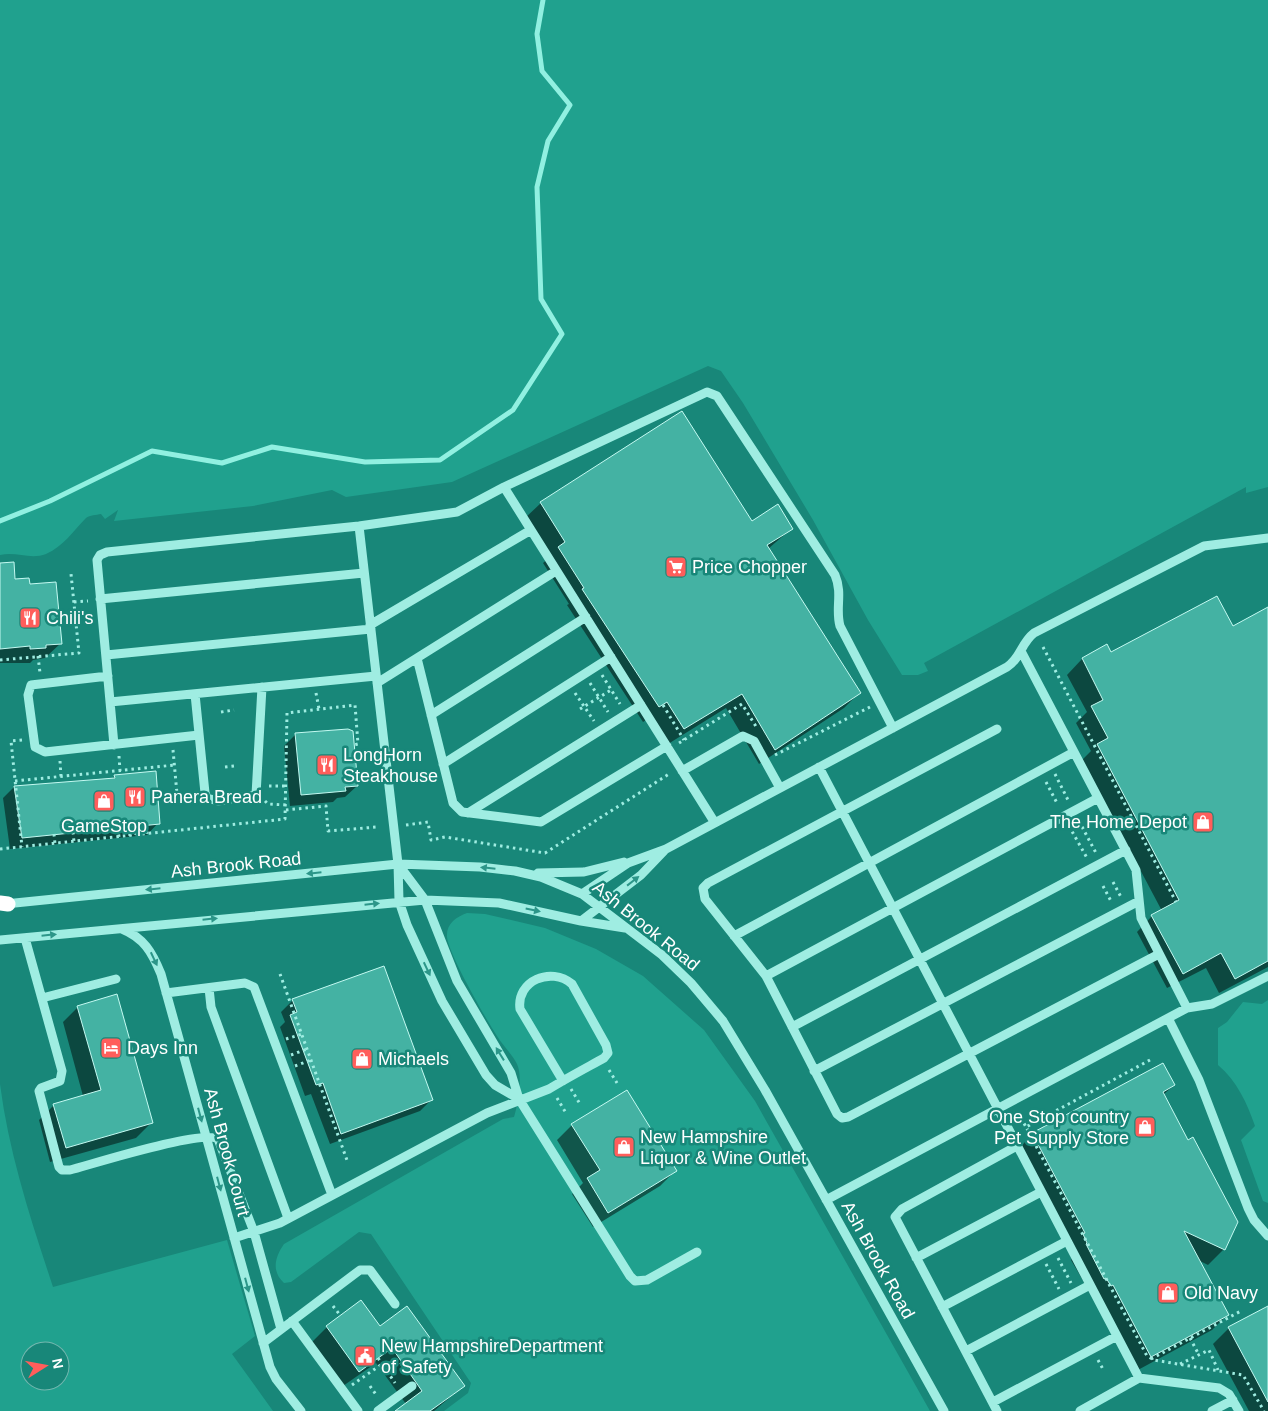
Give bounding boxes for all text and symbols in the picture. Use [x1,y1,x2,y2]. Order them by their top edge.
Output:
supermarket icon: Price Chopper [664,555,688,579]
place label: Price Chopper [692,557,807,577]
restaurant icon: Chili's [18,606,42,630]
place label: Chili's [46,608,93,628]
place label: LongHorn Steakhouse [343,745,438,786]
restaurant icon: LongHorn Steakhouse [315,753,339,777]
restaurant icon: Panera Bread [123,785,147,809]
place label: Panera Bread [151,787,262,807]
shop icon: GameStop [92,789,116,813]
shop icon: The Home Depot [1191,810,1215,834]
place label: The Home Depot [1050,812,1187,832]
place label: GameStop [61,816,147,836]
street label: Ash Brook Road [170,848,302,882]
one-way arrow [480,863,496,871]
one-way arrow [306,869,322,877]
one-way arrow [626,876,640,886]
street label: Ash Brook Road [589,877,703,975]
one-way arrow [145,885,161,893]
one-way arrow [364,899,380,907]
one-way arrow [526,906,542,914]
one-way arrow [203,915,219,923]
one-way arrow [41,931,57,939]
one-way arrow [151,952,159,966]
one-way arrow [423,962,431,976]
hotel icon: Days Inn [99,1036,123,1060]
place label: Days Inn [127,1038,198,1058]
shop icon: Michaels [350,1047,374,1071]
one-way arrow [495,1048,504,1061]
place label: Michaels [378,1049,449,1069]
street label: Ash Brook Court [200,1086,254,1218]
place label: One Stop country Pet Supply Store [989,1107,1129,1148]
one-way arrow [196,1108,204,1123]
shop icon: One Stop country Pet Supply Store [1133,1115,1157,1139]
place label: New Hampshire Liquor & Wine Outlet [640,1127,806,1168]
shop icon: New Hampshire Liquor & Wine Outlet [612,1135,636,1159]
one-way arrow [215,1176,223,1191]
street label: Ash Brook Road [837,1198,919,1322]
one-way arrow [243,1278,251,1293]
shop icon: Old Navy [1156,1281,1180,1305]
place label: Old Navy [1184,1283,1258,1303]
place label: New HampshireDepartment of Safety [381,1336,603,1377]
north arrow [20,1341,70,1391]
public building icon: New HampshireDepartment of Safety [353,1344,377,1368]
text: N [49,1357,67,1370]

